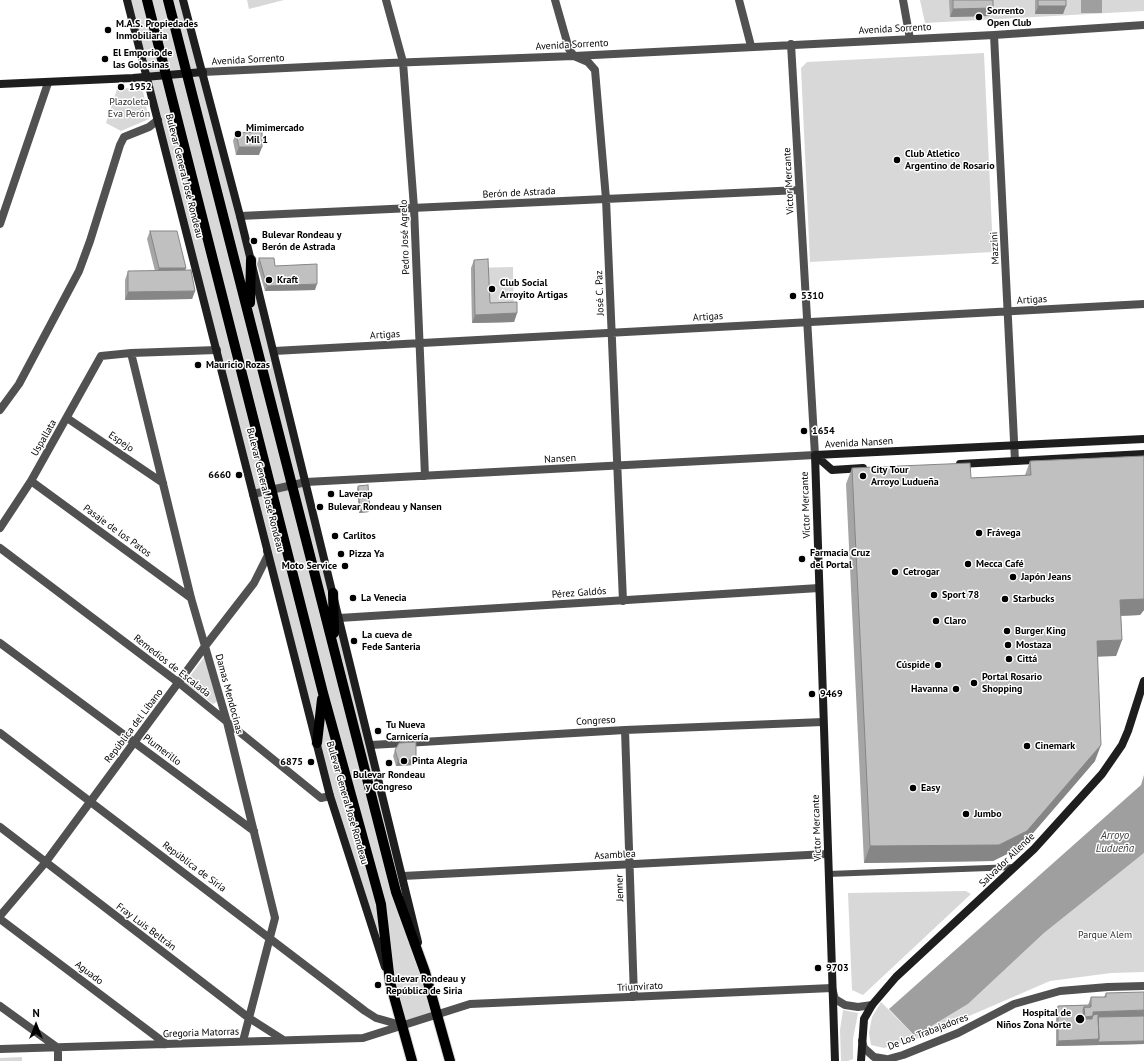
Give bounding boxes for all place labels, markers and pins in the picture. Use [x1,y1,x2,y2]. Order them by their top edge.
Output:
place label: Sorrento Open Club [987,5,1031,28]
marker: Sorrento Open Club [974,12,984,22]
place label: M.A.S. Propiedades Inmobiliaria [116,18,198,42]
marker: M.A.S. Propiedades Inmobiliaria [103,25,113,35]
place label: El Emporio de las Golosinas [113,47,172,70]
marker: El Emporio de las Golosinas [100,54,110,64]
place label: 1952 [129,81,152,93]
marker: 1952 [116,82,126,92]
place label: Mimimercado Mil 1 [246,122,304,146]
marker: Mimimercado Mil 1 [233,129,243,139]
place label: Club Atletico Argentino de Rosario [905,148,995,172]
marker: Club Atletico Argentino de Rosario [892,155,902,165]
place label: Bulevar Rondeau y Berón de Astrada [262,229,341,252]
marker: Bulevar Rondeau y Berón de Astrada [249,236,259,246]
place label: Kraft [277,274,298,286]
marker: Kraft [264,275,274,285]
place label: Club Social Arroyito Artigas [500,277,568,300]
marker: Club Social Arroyito Artigas [487,284,497,294]
place label: 5310 [801,290,824,302]
marker: 5310 [788,291,798,301]
place label: Mauricio Rozas [206,359,270,371]
marker: Mauricio Rozas [193,360,203,370]
place label: 1654 [812,425,835,437]
marker: 1654 [799,426,809,436]
place label: City Tour Arroyo Ludueña [871,464,939,488]
place label: 6660 [208,469,231,481]
marker: 6660 [234,470,244,480]
marker: City Tour Arroyo Ludueña [858,471,868,481]
place label: Laverap [339,488,373,500]
marker: Laverap [326,489,336,499]
place label: Bulevar Rondeau y Nansen [328,501,442,513]
marker: Bulevar Rondeau y Nansen [315,502,325,512]
place label: Frávega [987,527,1021,539]
marker: Frávega [974,528,984,538]
place label: Carlitos [343,530,376,542]
marker: Carlitos [330,531,340,541]
place label: Farmacia Cruz del Portal [810,547,870,570]
place label: Pizza Ya [349,548,384,560]
marker: Pizza Ya [336,549,346,559]
marker: Farmacia Cruz del Portal [797,554,807,564]
place label: Mecca Café [976,558,1024,570]
marker: Mecca Café [963,559,973,569]
place label: Moto Service [282,560,337,572]
marker: Moto Service [340,561,350,571]
place label: Cetrogar [903,566,940,578]
marker: Cetrogar [890,567,900,577]
place label: Japón Jeans [1021,571,1071,583]
marker: Japón Jeans [1008,572,1018,582]
place label: Sport 78 [942,589,979,601]
marker: Sport 78 [929,590,939,600]
place label: La Venecia [361,592,406,604]
marker: La Venecia [348,593,358,603]
place label: Starbucks [1013,593,1054,605]
marker: Starbucks [1000,594,1010,604]
place label: Claro [944,615,966,627]
marker: Claro [931,616,941,626]
place label: Burger King [1015,625,1066,637]
marker: Burger King [1002,626,1012,636]
place label: La cueva de Fede Santeria [362,629,421,652]
marker: La cueva de Fede Santeria [349,636,359,646]
place label: Mostaza [1016,639,1052,651]
marker: Mostaza [1003,640,1013,650]
place label: Cittá [1017,653,1037,665]
marker: Cittá [1004,654,1014,664]
place label: Cúspide [896,659,930,671]
marker: Cúspide [933,660,943,670]
place label: Portal Rosario Shopping [982,671,1042,694]
marker: Portal Rosario Shopping [969,678,979,688]
place label: Havanna [911,683,948,695]
marker: Havanna [951,684,961,694]
place label: 9469 [820,688,843,700]
marker: 9469 [807,689,817,699]
place label: Tu Nueva Carnicería [386,719,428,742]
marker: Tu Nueva Carnicería [373,726,383,736]
place label: Cinemark [1035,740,1075,752]
marker: Cinemark [1022,741,1032,751]
place label: Pinta Alegria [412,755,467,767]
place label: 6875 [280,756,303,768]
marker: Pinta Alegria [399,756,409,766]
marker: 6875 [306,757,316,767]
marker: Bulevar Rondeau y Congreso [384,758,394,768]
place label: Bulevar Rondeau y Congreso [353,769,425,792]
place label: Easy [921,782,940,794]
marker: Easy [908,783,918,793]
place label: Jumbo [974,808,1001,820]
marker: Jumbo [961,809,971,819]
place label: 9703 [826,962,849,974]
marker: 9703 [813,963,823,973]
place label: Bulevar Rondeau y República de Siria [386,973,465,996]
marker: Bulevar Rondeau y República de Siria [373,980,383,990]
place label: Hospital de Niños Zona Norte [997,1007,1071,1030]
marker: Hospital de Niños Zona Norte [1074,1013,1086,1025]

